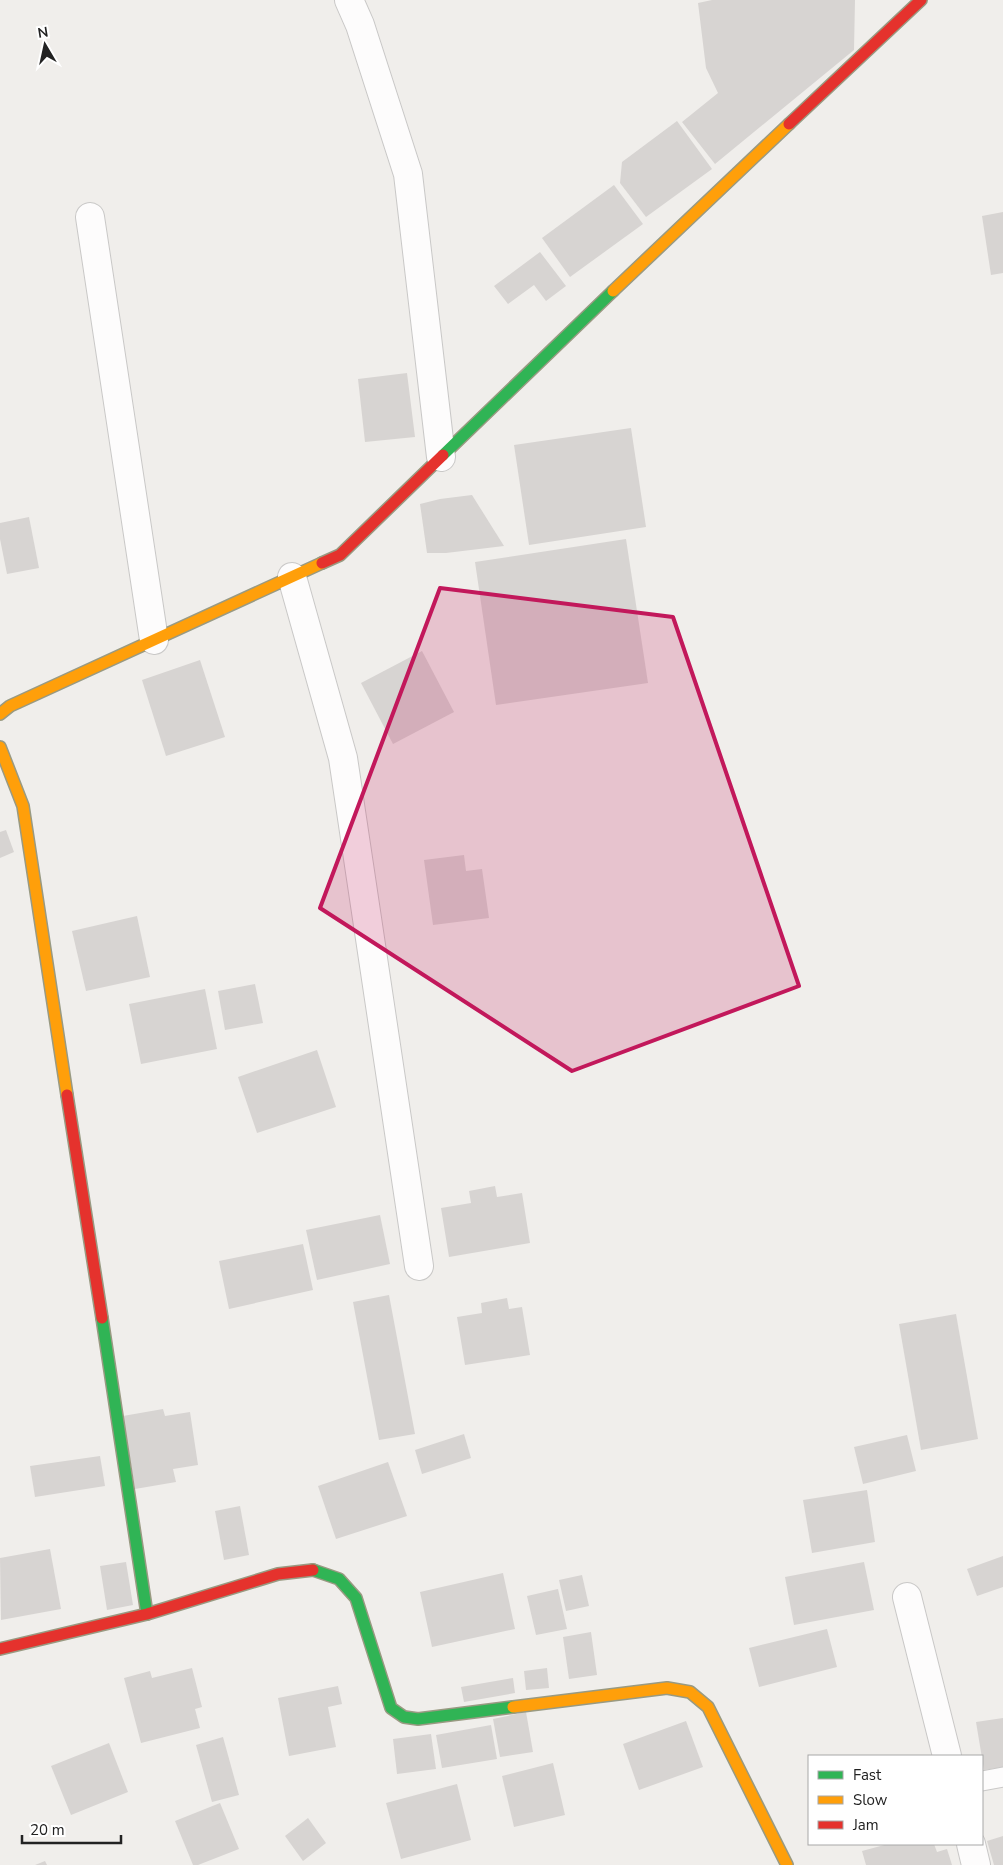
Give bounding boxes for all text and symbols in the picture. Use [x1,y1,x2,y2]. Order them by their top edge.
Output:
north arrow [20,20,70,70]
text: N [36,22,50,43]
legend [808,1755,983,1845]
text: Fast [853,1765,882,1785]
text: Slow [853,1790,888,1810]
scale bar [22,1812,121,1844]
text: Jam [852,1815,879,1835]
text: 20 m [30,1820,65,1840]

